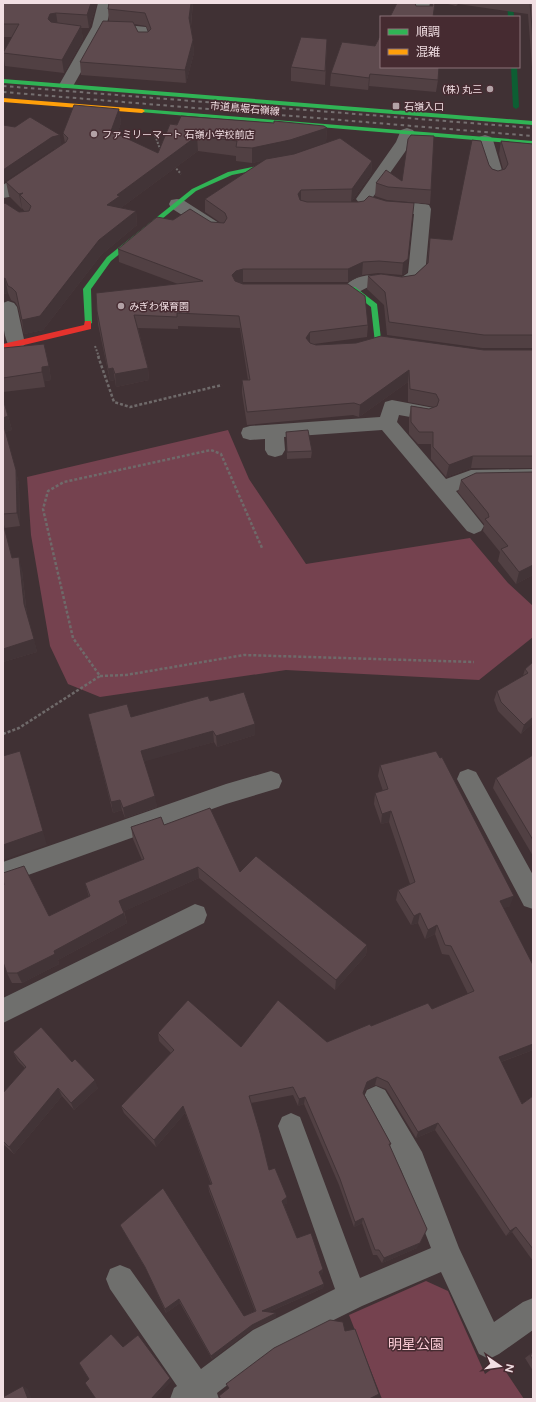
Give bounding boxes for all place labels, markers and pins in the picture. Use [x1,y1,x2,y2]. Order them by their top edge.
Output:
place label: (株) 丸三 [442,83,482,96]
marker: (株) 丸三 [485,84,495,94]
place label: 石嶺入口 [404,100,444,113]
marker: 石嶺入口 [391,101,401,111]
place label: ファミリーマート 石嶺小学校前店 [102,128,254,141]
marker: ファミリーマート 石嶺小学校前店 [89,129,99,139]
place label: みぎわ保育園 [129,300,189,313]
marker: みぎわ保育園 [116,301,126,311]

